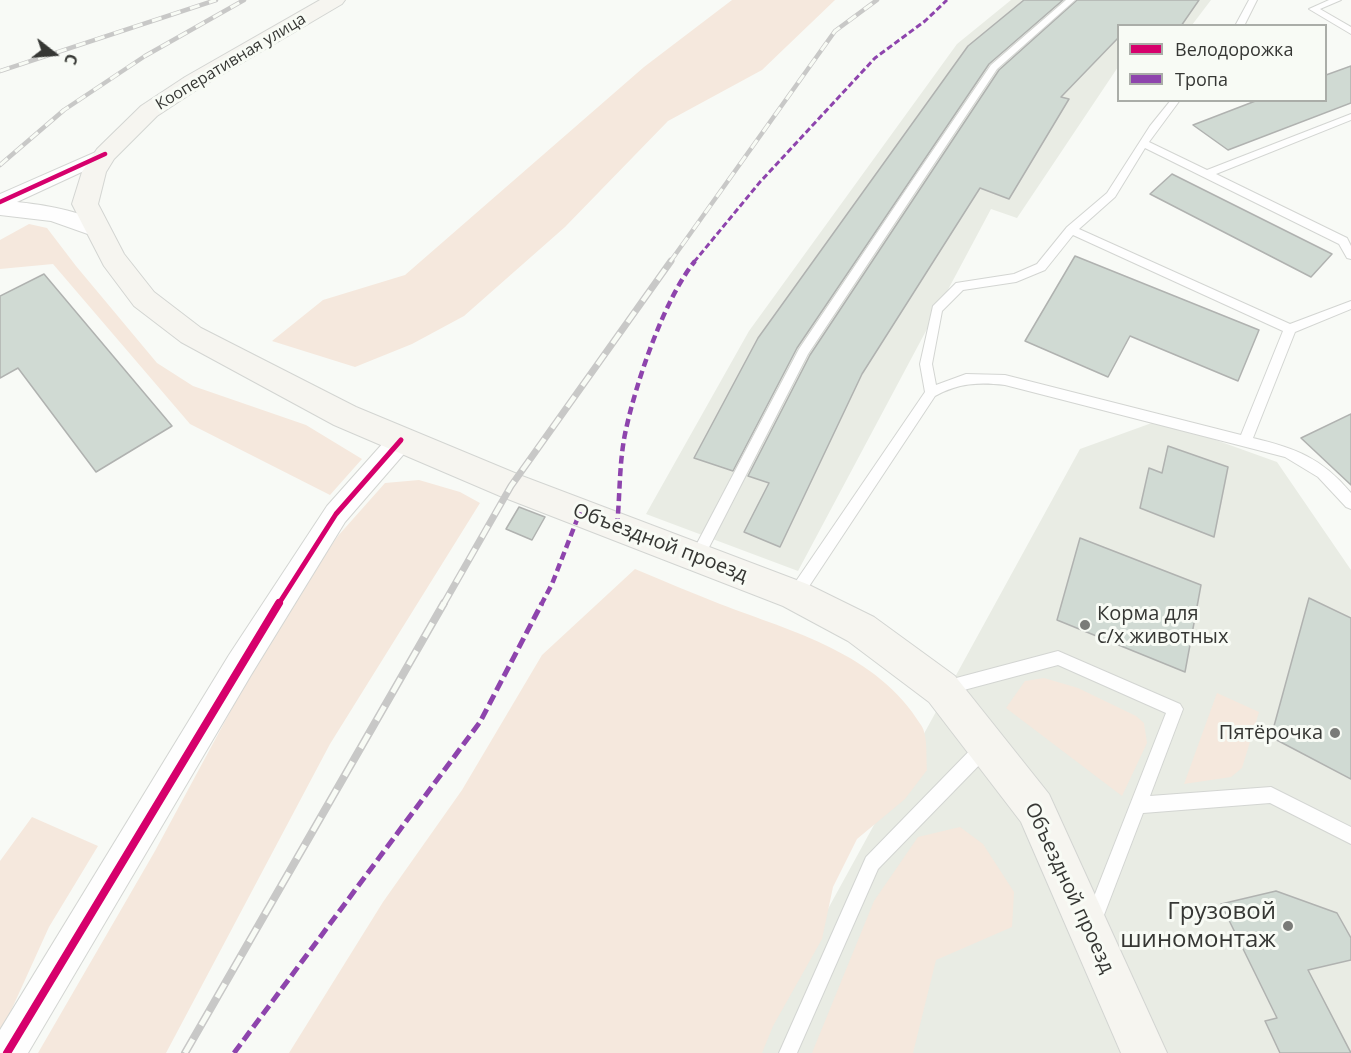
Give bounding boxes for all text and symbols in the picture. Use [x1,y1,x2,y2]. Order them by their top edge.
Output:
street label: Кооперативная улица [152,10,310,114]
north arrow [24,24,84,84]
legend [1117,24,1327,102]
text: Велодорожка [1175,37,1293,61]
text: С [59,51,83,67]
text: Тропа [1175,67,1228,91]
street label: Объездной проезд [569,499,751,587]
place label: Корма для с/х животных [1097,602,1228,649]
marker: Корма для с/х животных [1078,618,1092,632]
place label: Пятёрочка [1219,721,1323,745]
marker: Пятёрочка [1328,726,1342,740]
street label: Объездной проезд [1019,799,1119,977]
place label: Грузовой шиномонтаж [1120,898,1276,954]
marker: Грузовой шиномонтаж [1281,919,1295,933]

